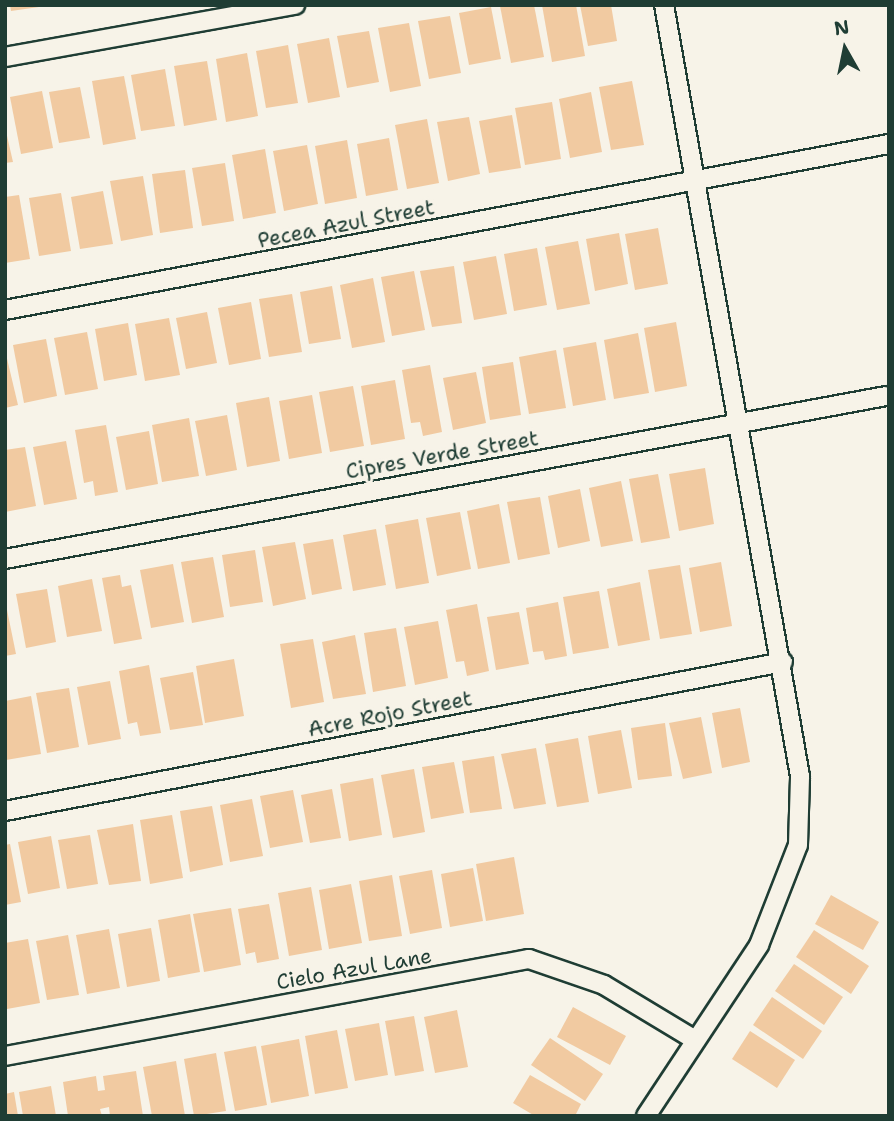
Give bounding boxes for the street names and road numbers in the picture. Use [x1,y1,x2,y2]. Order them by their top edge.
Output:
street label: Pecea Azul Street [256,195,436,253]
street label: Cipres Verde Street [344,426,540,484]
street label: Acre Rojo Street [306,686,474,742]
street label: Cielo Azul Lane [274,943,434,995]

